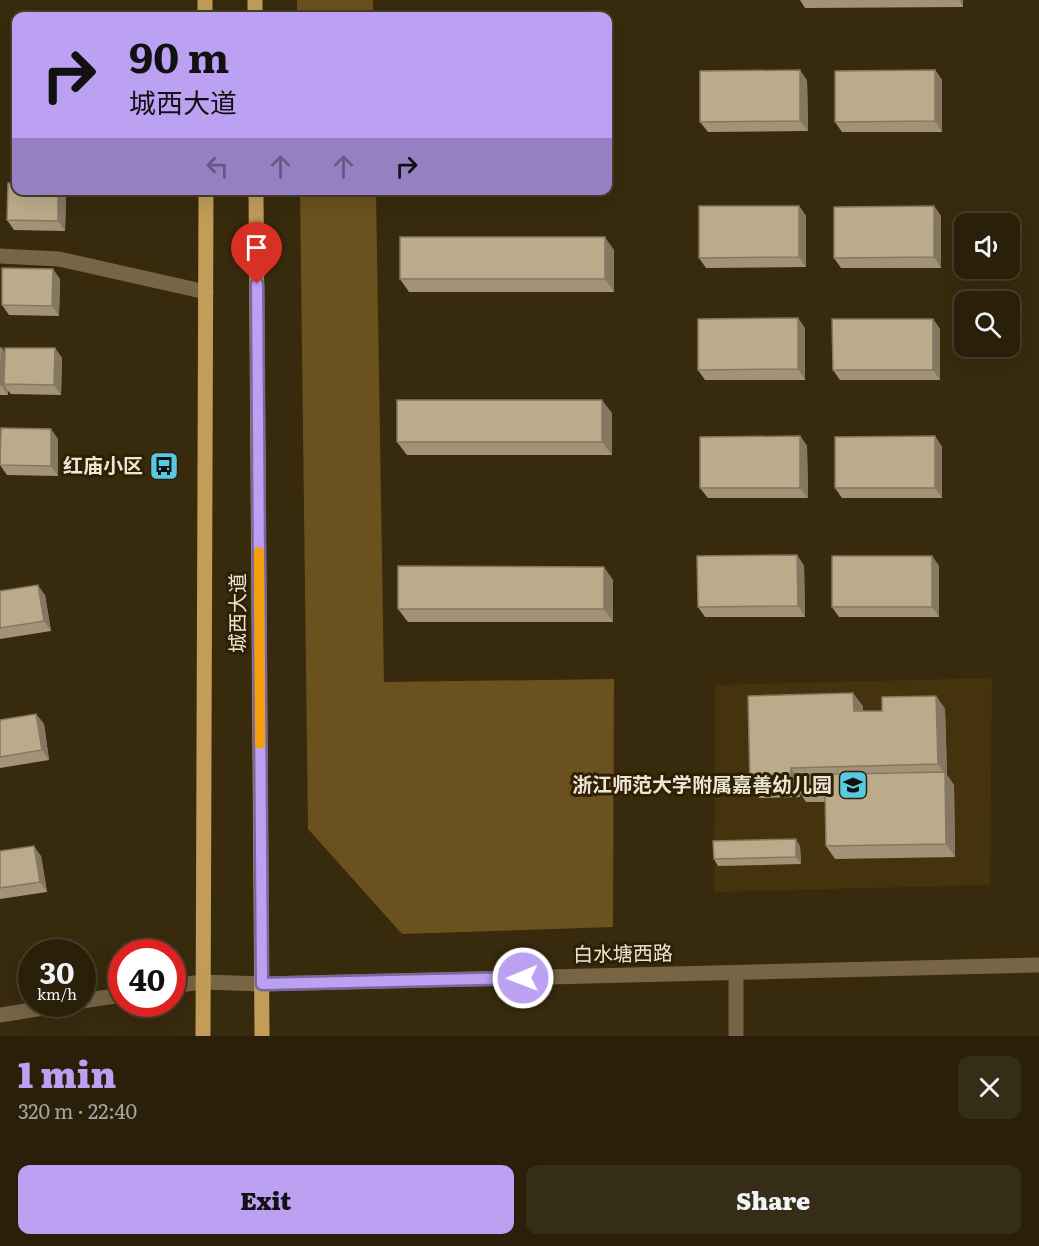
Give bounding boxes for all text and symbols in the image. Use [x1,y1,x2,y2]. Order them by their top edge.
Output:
text: 90 m [129,24,229,86]
icon: right [30,36,108,114]
text: 城西大道 [129,81,237,121]
icon: left [201,150,234,183]
icon: ahead [264,150,297,183]
icon: ahead [327,150,360,183]
icon: right [390,150,423,183]
map controls [954,213,1020,357]
button: sound [954,213,1020,279]
pin [231,222,282,284]
icon: arrive [240,231,273,264]
button: search [954,291,1020,357]
place label: 红庙小区 [63,449,143,479]
bus stop icon: 红庙小区 [148,450,180,482]
street label: 城西大道 [221,573,251,653]
place label: 浙江师范大学附属嘉善幼儿园 [572,768,832,798]
school or university icon: 浙江师范大学附属嘉善幼儿园 [837,769,869,801]
street label: 白水塘西路 [573,936,673,968]
speed limit sign: 40 [108,939,186,1017]
position arrow [491,946,555,1010]
text: 30 [39,949,75,993]
text: km/h [37,982,77,1005]
text: 1 min [18,1046,116,1099]
button: close [958,1056,1021,1119]
text: 320 m · 22:40 [18,1095,137,1125]
button: Exit [18,1165,514,1234]
button: Share [526,1165,1021,1234]

